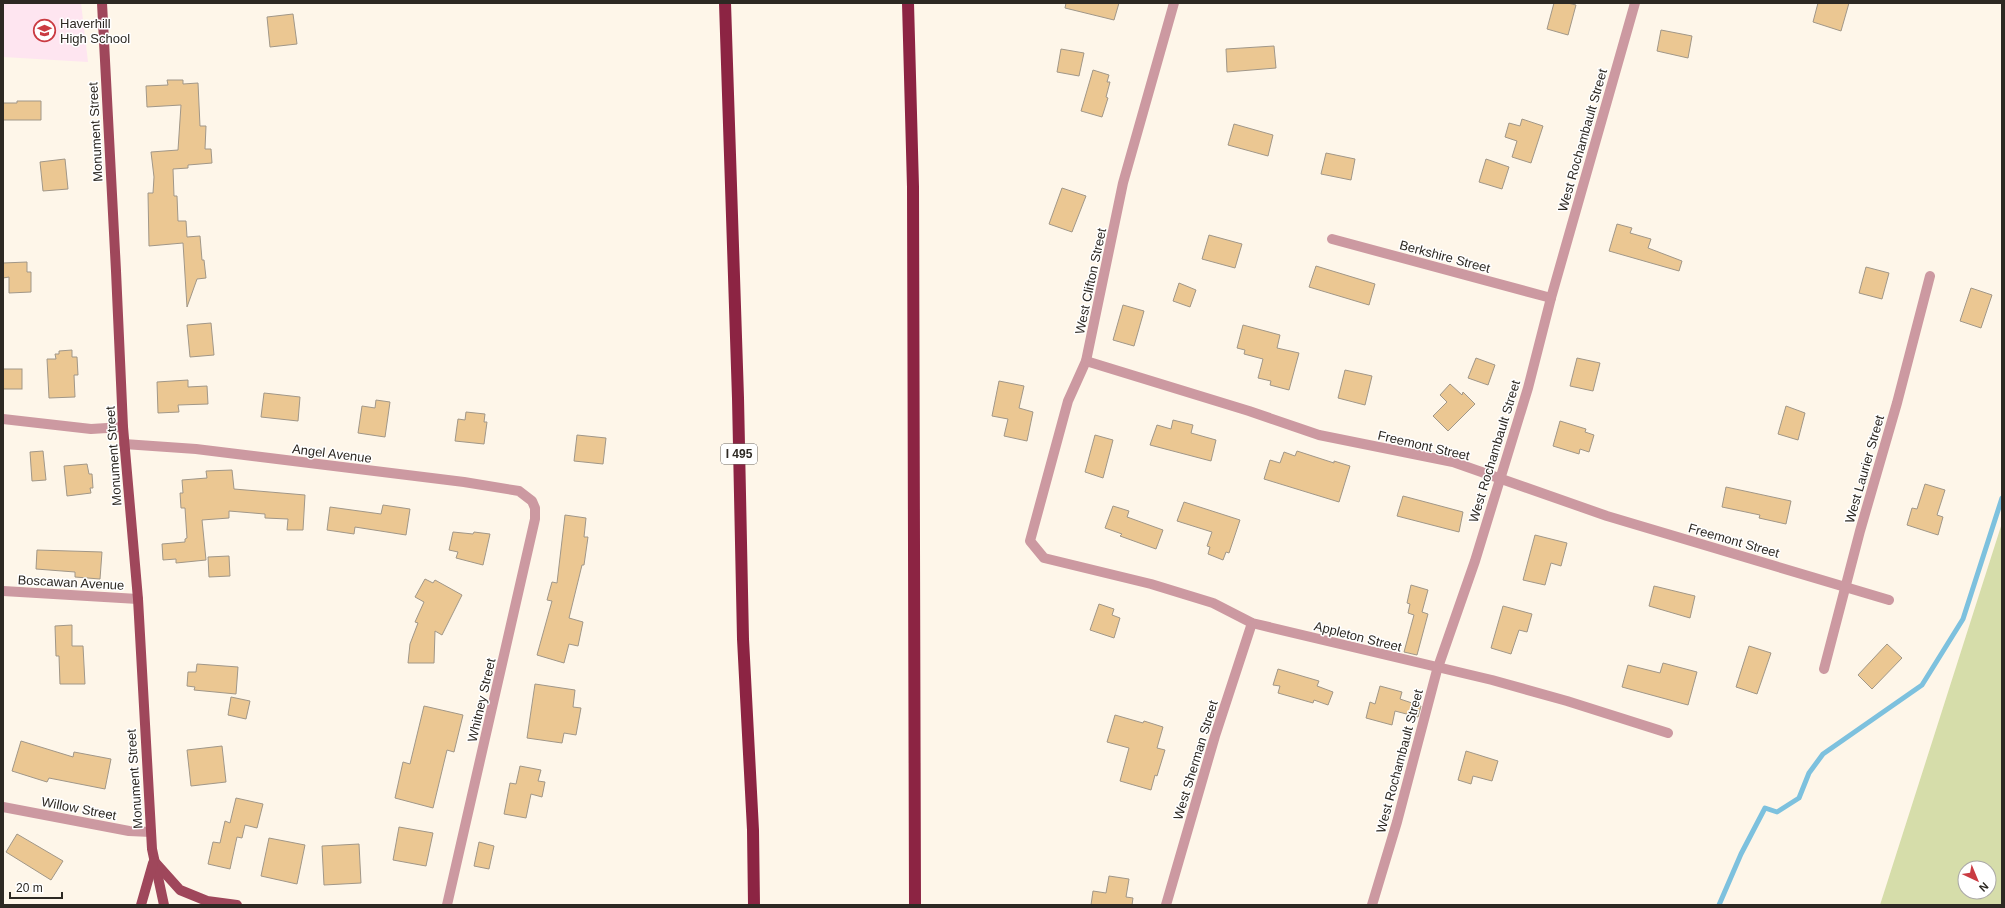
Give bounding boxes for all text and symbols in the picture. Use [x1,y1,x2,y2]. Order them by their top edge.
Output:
place label: Haverhill High School [60,16,130,46]
school or university icon: Haverhill High School [31,17,57,43]
street label: West Rochambault Street [1555,67,1610,213]
street label: Monument Street [85,81,106,182]
street label: West Clifton Street [1072,226,1109,336]
street label: Berkshire Street [1398,237,1492,276]
street label: West Rochambault Street [1466,378,1523,524]
street label: Monument Street [103,405,124,506]
street label: West Laurier Street [1842,413,1887,525]
street label: Freemont Street [1376,428,1472,463]
street label: Angel Avenue [291,441,373,466]
road number: I 495 [721,444,757,464]
street label: Freemont Street [1687,520,1781,561]
street label: Boscawan Avenue [17,572,125,593]
street label: Appleton Street [1313,618,1404,655]
street label: Whitney Street [465,657,498,743]
street label: West Rochambault Street [1373,687,1426,834]
street label: West Sherman Street [1170,698,1221,822]
street label: Monument Street [124,728,145,829]
street label: Willow Street [40,794,118,823]
north arrow [1957,860,1997,900]
scale bar [10,874,62,900]
text: N [1977,880,1991,894]
text: 20 m [16,881,43,895]

